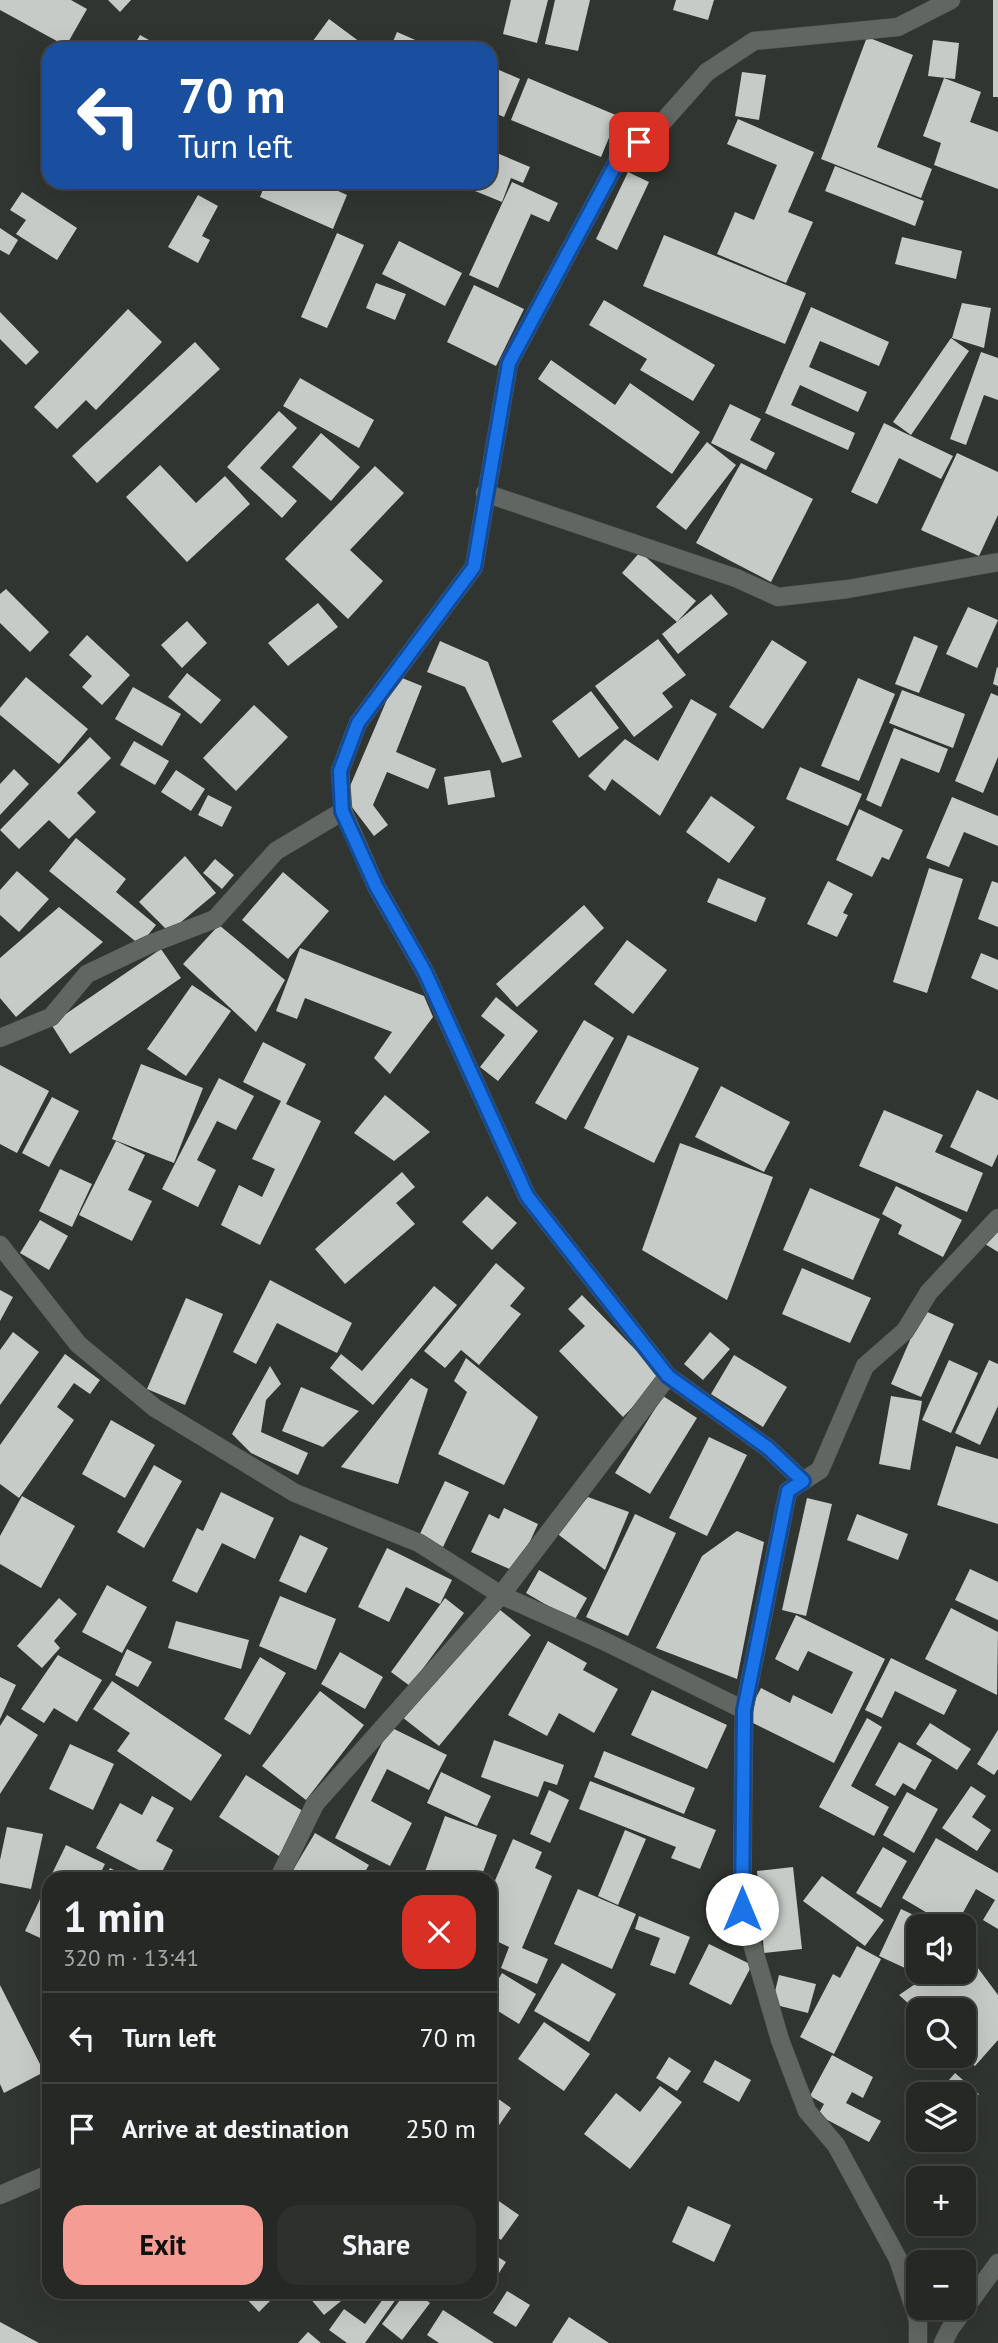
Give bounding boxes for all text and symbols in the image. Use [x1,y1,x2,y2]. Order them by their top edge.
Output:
text: 70 m [178,63,285,127]
icon: left [63,70,154,161]
pin [609,112,669,172]
icon: arrive [620,123,658,161]
text: Turn left [178,125,293,167]
position arrow [705,1872,779,1946]
text: 1 min [63,1889,165,1944]
button: close [402,1895,476,1969]
map controls [906,1914,976,2320]
button: sound [906,1914,976,1984]
text: 320 m · 13:41 [63,1943,199,1972]
button: search [906,1998,976,2068]
icon: left [63,2019,101,2057]
text: Turn left [122,2021,216,2054]
text: 70 m [420,2021,476,2054]
button: layers [906,2082,976,2152]
icon: arrive [63,2110,101,2148]
text: Arrive at destination [122,2112,349,2145]
text: 250 m [405,2112,476,2145]
button: + [906,2166,976,2236]
button: Exit [63,2205,263,2285]
button: Share [277,2205,476,2285]
button: − [906,2250,976,2320]

